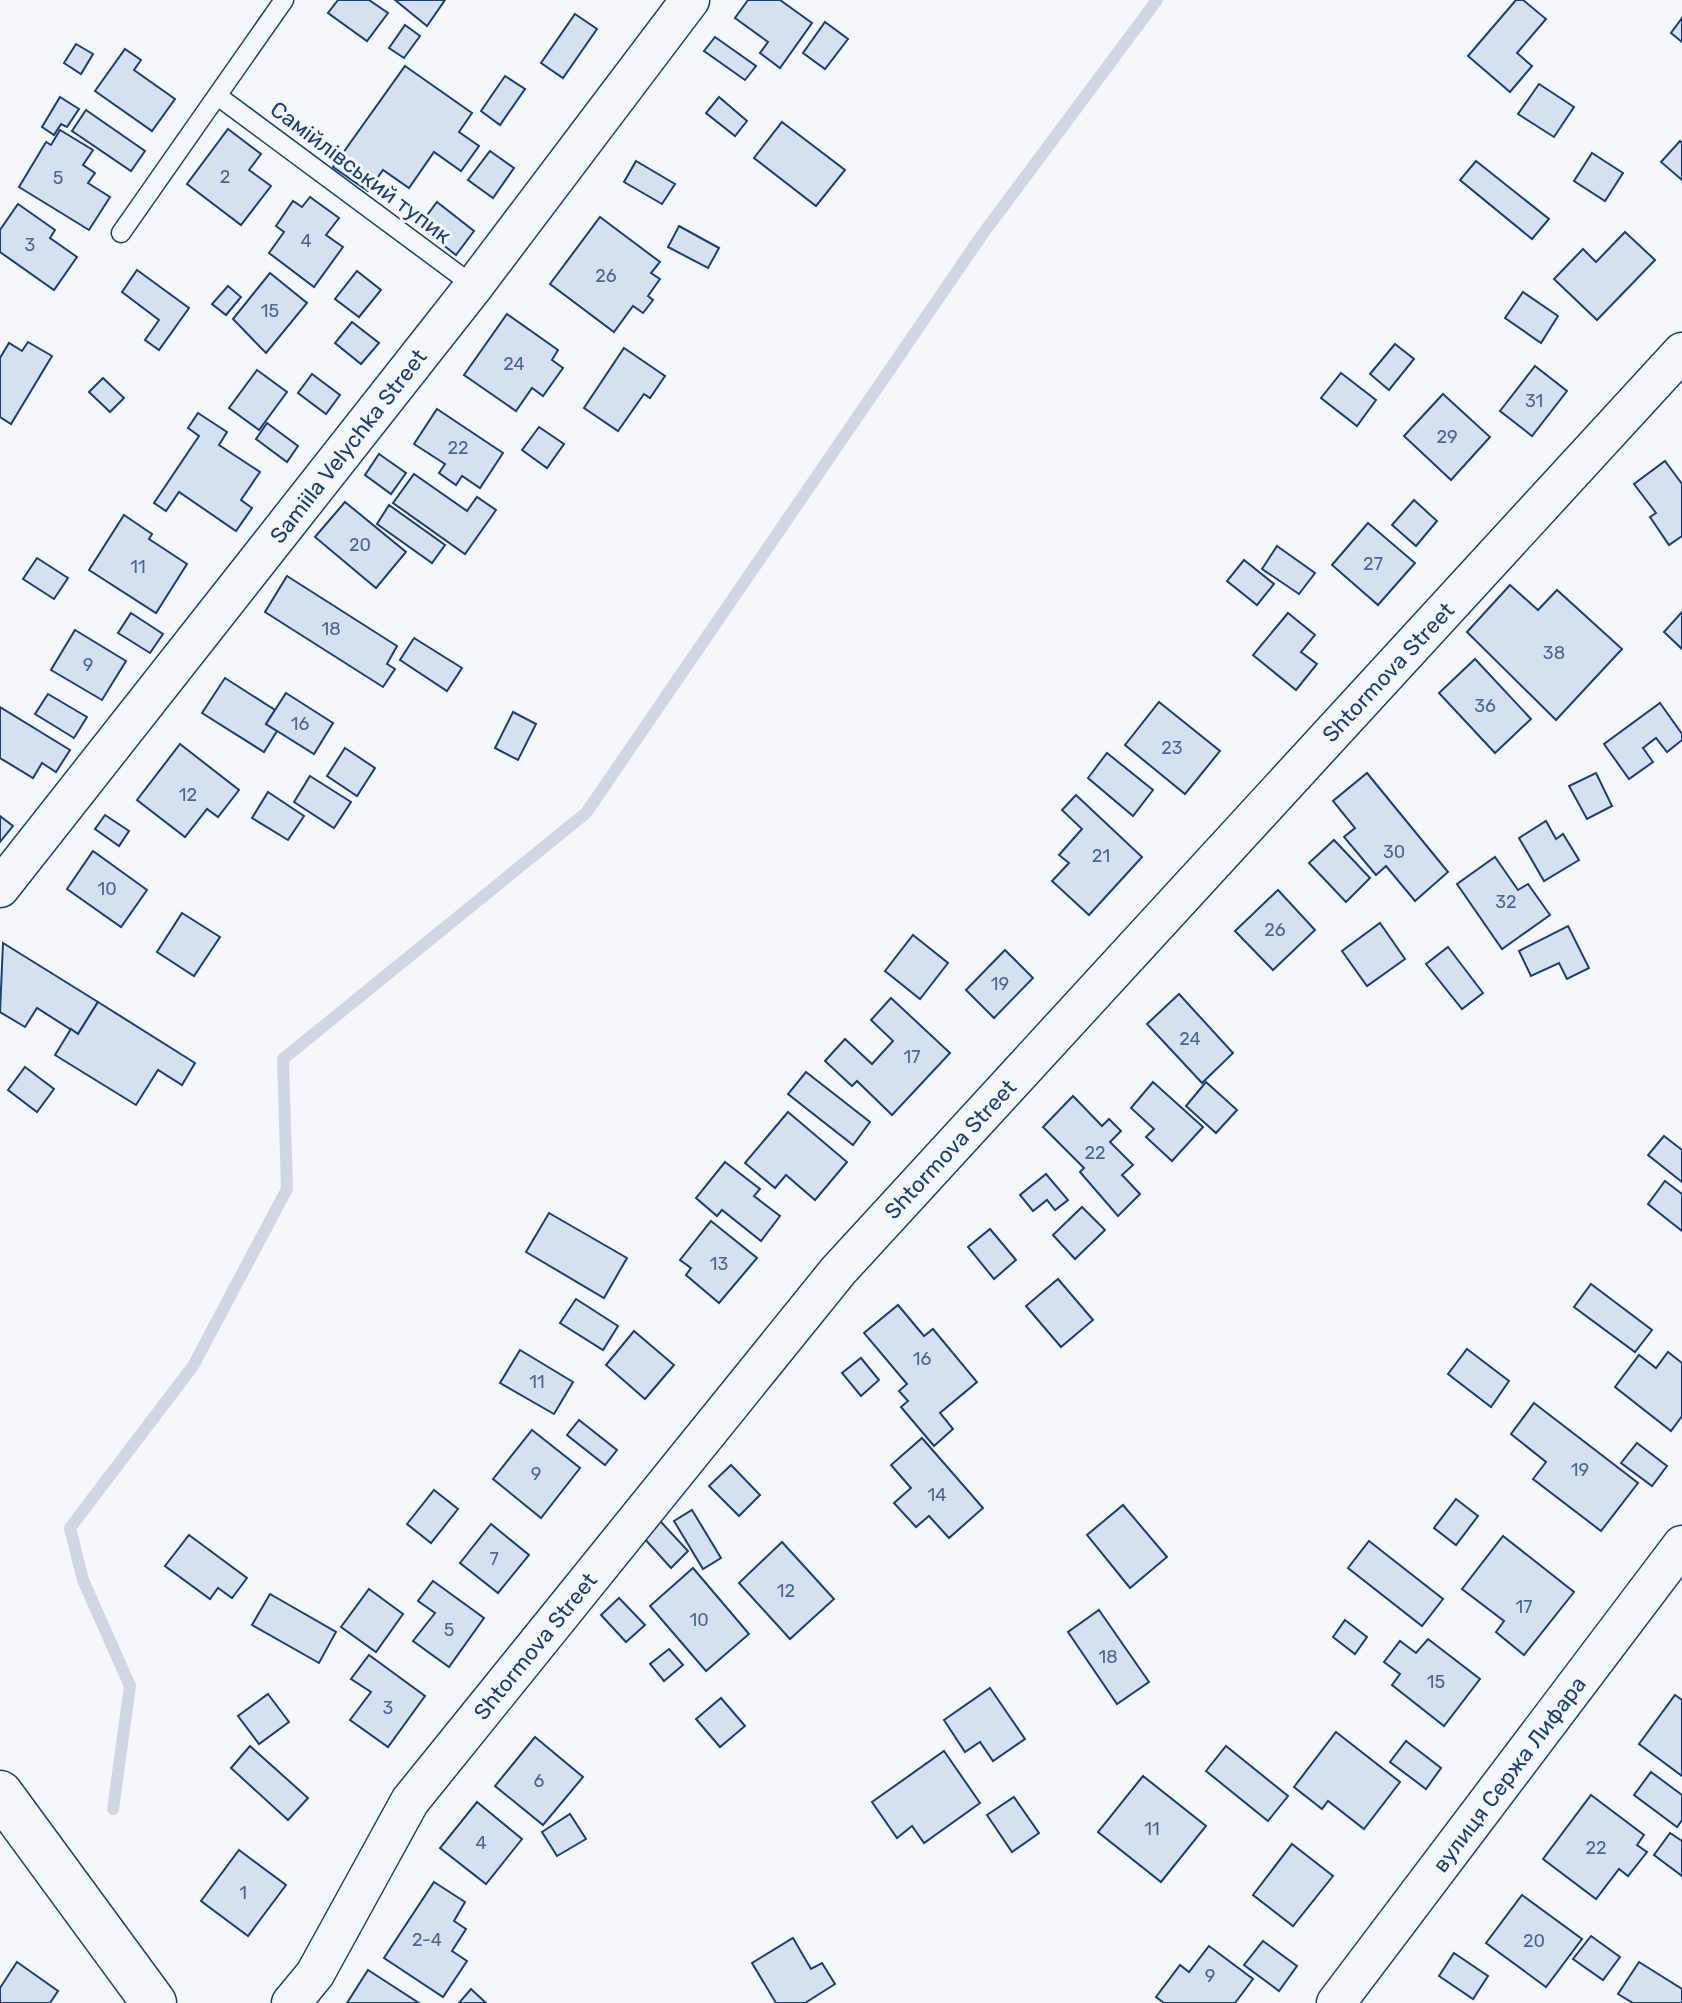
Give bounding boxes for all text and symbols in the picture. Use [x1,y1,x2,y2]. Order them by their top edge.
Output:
street label: Самійлівський тупик [265,96,457,249]
house number: 2 [220,166,230,188]
house number: 5 [53,167,63,189]
house number: 4 [300,230,312,252]
house number: 3 [25,234,35,256]
house number: 26 [595,265,617,287]
house number: 15 [261,300,279,322]
street label: Samiila Velychka Street [264,344,433,549]
house number: 24 [503,353,525,375]
house number: 31 [1525,390,1543,412]
house number: 29 [1436,426,1458,448]
house number: 22 [447,437,469,459]
house number: 20 [349,534,371,556]
house number: 27 [1363,553,1383,575]
house number: 11 [130,556,146,578]
street label: Shtormova Street [1317,597,1460,748]
house number: 18 [321,618,341,640]
house number: 38 [1543,642,1565,664]
house number: 9 [83,654,93,676]
house number: 36 [1474,695,1496,717]
house number: 16 [291,713,309,735]
house number: 23 [1161,737,1183,759]
house number: 12 [179,784,197,806]
house number: 30 [1383,841,1405,863]
house number: 21 [1092,845,1110,867]
house number: 10 [97,878,117,900]
house number: 32 [1495,891,1517,913]
house number: 26 [1264,919,1286,941]
house number: 19 [991,973,1009,995]
house number: 24 [1179,1028,1201,1050]
house number: 17 [904,1046,920,1068]
street label: Shtormova Street [879,1074,1022,1225]
house number: 22 [1084,1142,1106,1164]
house number: 13 [710,1253,728,1275]
house number: 16 [913,1348,931,1370]
house number: 11 [529,1371,545,1393]
house number: 19 [1571,1459,1589,1481]
house number: 9 [531,1463,541,1485]
house number: 14 [928,1484,946,1506]
house number: 7 [489,1548,499,1570]
street label: Shtormova Street [468,1567,603,1725]
house number: 12 [777,1580,795,1602]
house number: 17 [1516,1596,1532,1618]
house number: 10 [689,1609,709,1631]
house number: 5 [444,1619,454,1641]
house number: 18 [1098,1646,1118,1668]
house number: 15 [1427,1671,1445,1693]
street label: вулиця Сержа Лифара [1427,1671,1592,1878]
house number: 3 [383,1697,393,1719]
house number: 6 [534,1770,545,1792]
house number: 11 [1144,1818,1160,1840]
house number: 4 [475,1832,487,1854]
house number: 22 [1585,1837,1607,1859]
house number: 1 [239,1882,247,1904]
house number: 2-4 [412,1929,442,1951]
house number: 20 [1523,1930,1545,1952]
house number: 9 [1205,1965,1215,1987]

